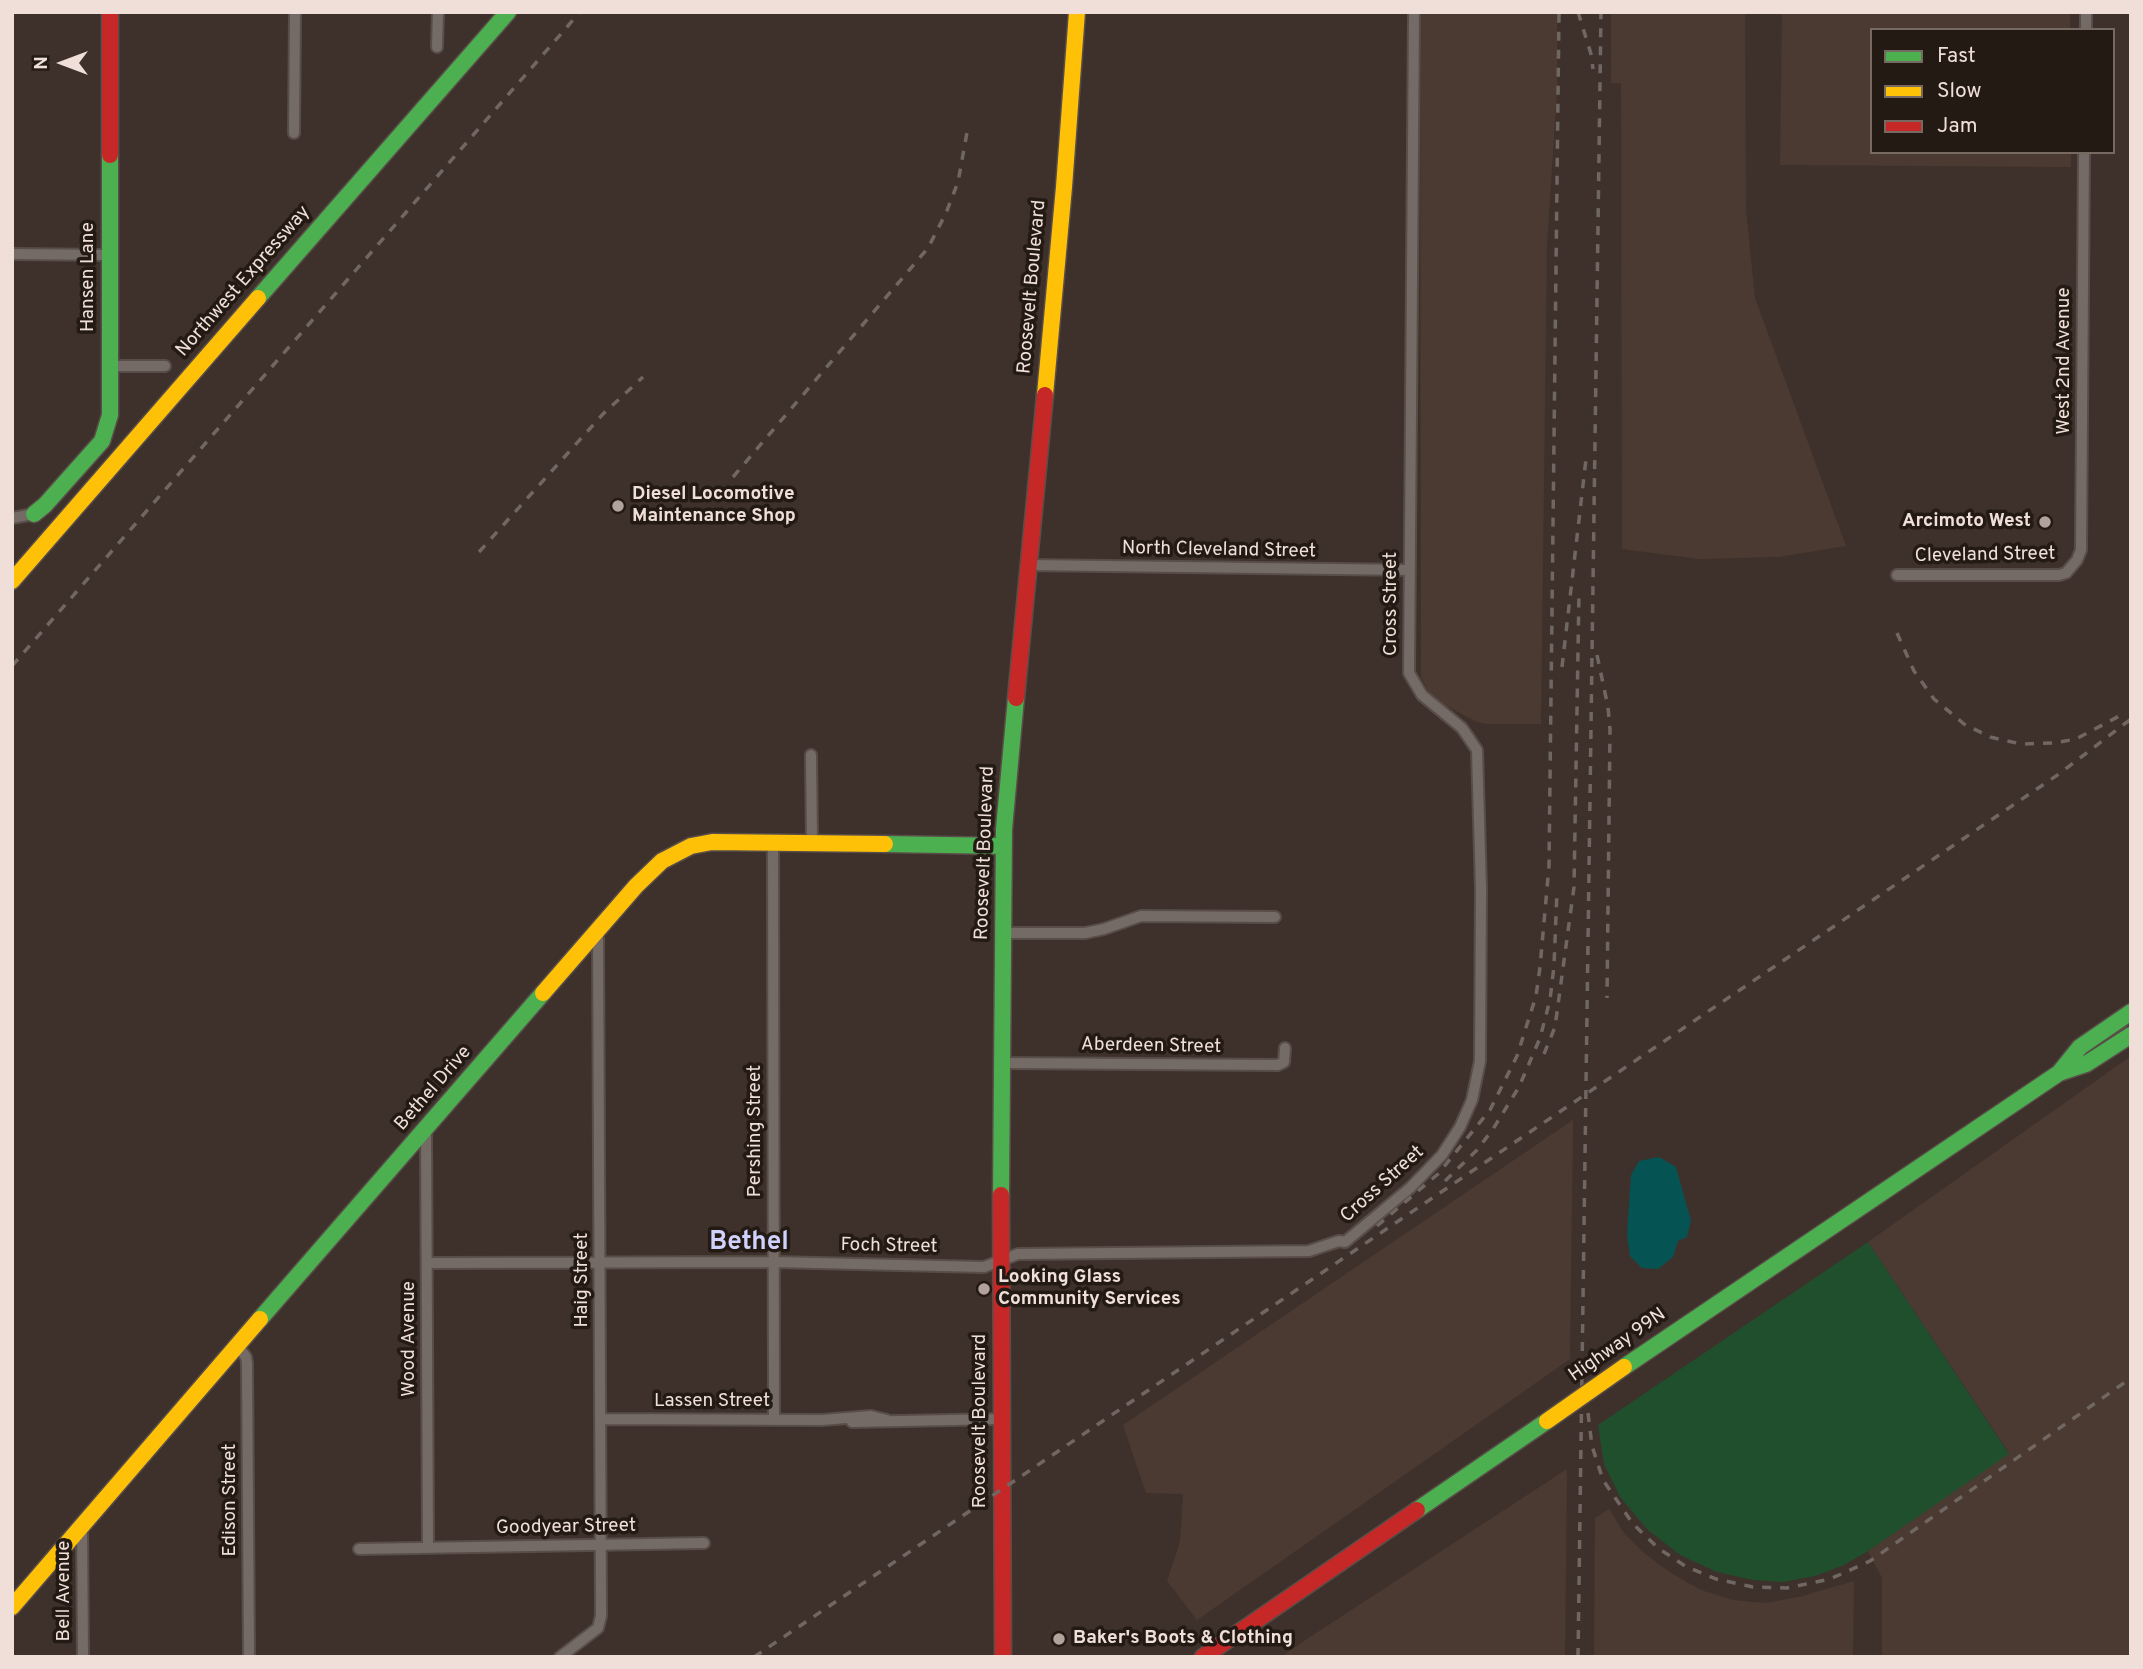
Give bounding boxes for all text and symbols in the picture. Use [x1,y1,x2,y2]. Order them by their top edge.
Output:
north arrow [28,28,98,98]
legend [1870,28,2115,154]
text: Fast [1937,43,1976,70]
text: N [30,56,54,70]
text: Slow [1937,78,1982,105]
text: Jam [1937,113,1978,140]
street label: Roosevelt Boulevard [1014,199,1052,375]
street label: Northwest Expressway [172,202,316,362]
street label: Hansen Lane [78,222,100,332]
street label: West 2nd Avenue [2054,287,2076,435]
place label: Diesel Locomotive Maintenance Shop [632,484,796,528]
marker: Diesel Locomotive Maintenance Shop [610,498,626,514]
place label: Arcimoto West [1902,511,2031,533]
marker: Arcimoto West [2037,514,2053,530]
street label: North Cleveland Street [1122,538,1316,564]
street label: Cleveland Street [1915,543,2055,569]
street label: Cross Street [1381,552,1403,656]
street label: Roosevelt Boulevard [972,765,1000,941]
street label: Aberdeen Street [1081,1034,1221,1060]
street label: Bethel Drive [391,1042,477,1136]
street label: Pershing Street [745,1065,767,1197]
street label: Cross Street [1337,1142,1429,1228]
district label: Bethel [709,1228,789,1260]
street label: Haig Street [572,1232,594,1328]
street label: Foch Street [840,1235,938,1259]
place label: Looking Glass Community Services [998,1267,1181,1311]
street label: Wood Avenue [399,1281,421,1397]
marker: Looking Glass Community Services [976,1281,992,1297]
street label: Highway 99N [1565,1304,1671,1388]
street label: Roosevelt Boulevard [970,1334,992,1508]
street label: Lassen Street [654,1391,770,1413]
street label: Edison Street [220,1444,242,1556]
street label: Goodyear Street [496,1515,636,1541]
street label: Bell Avenue [54,1541,76,1641]
place label: Baker's Boots & Clothing [1073,1628,1293,1650]
marker: Baker's Boots & Clothing [1051,1631,1067,1647]

